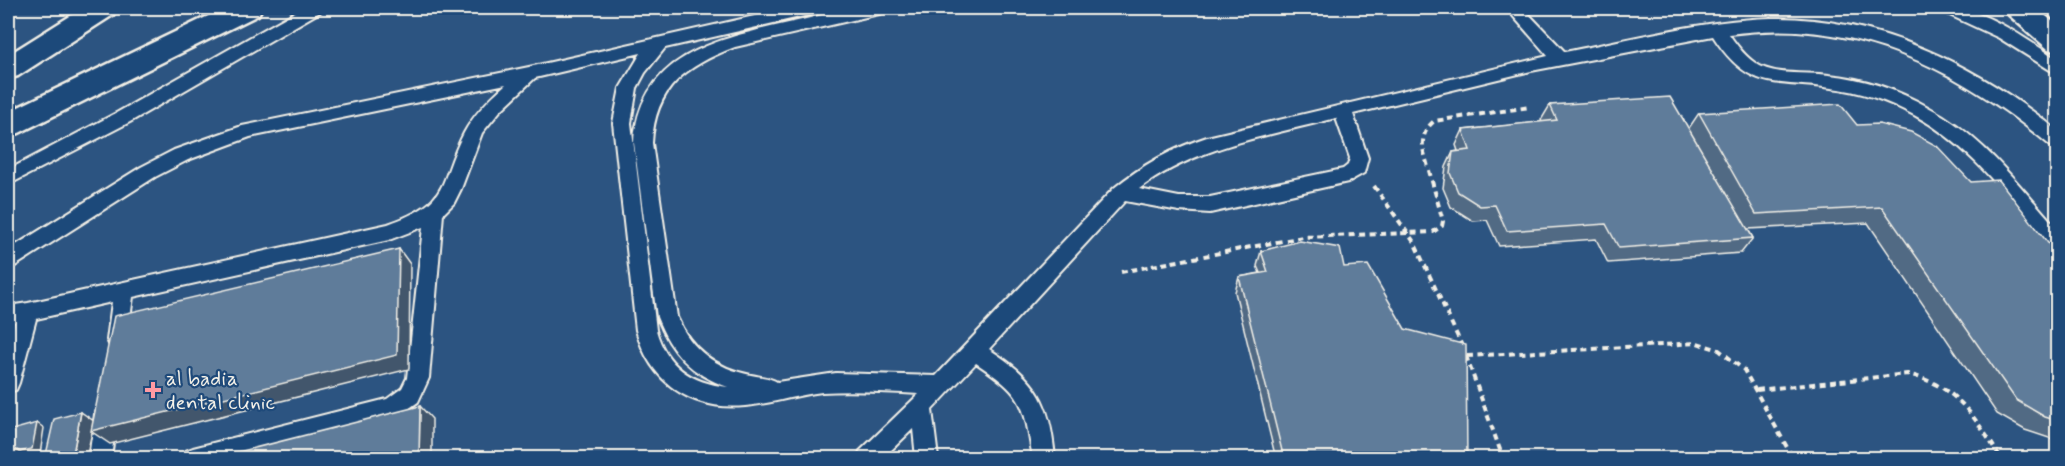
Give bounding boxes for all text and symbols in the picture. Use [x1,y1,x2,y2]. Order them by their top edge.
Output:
place label: al badia dental clinic [166,365,275,417]
marker: al badia dental clinic [144,381,162,399]

